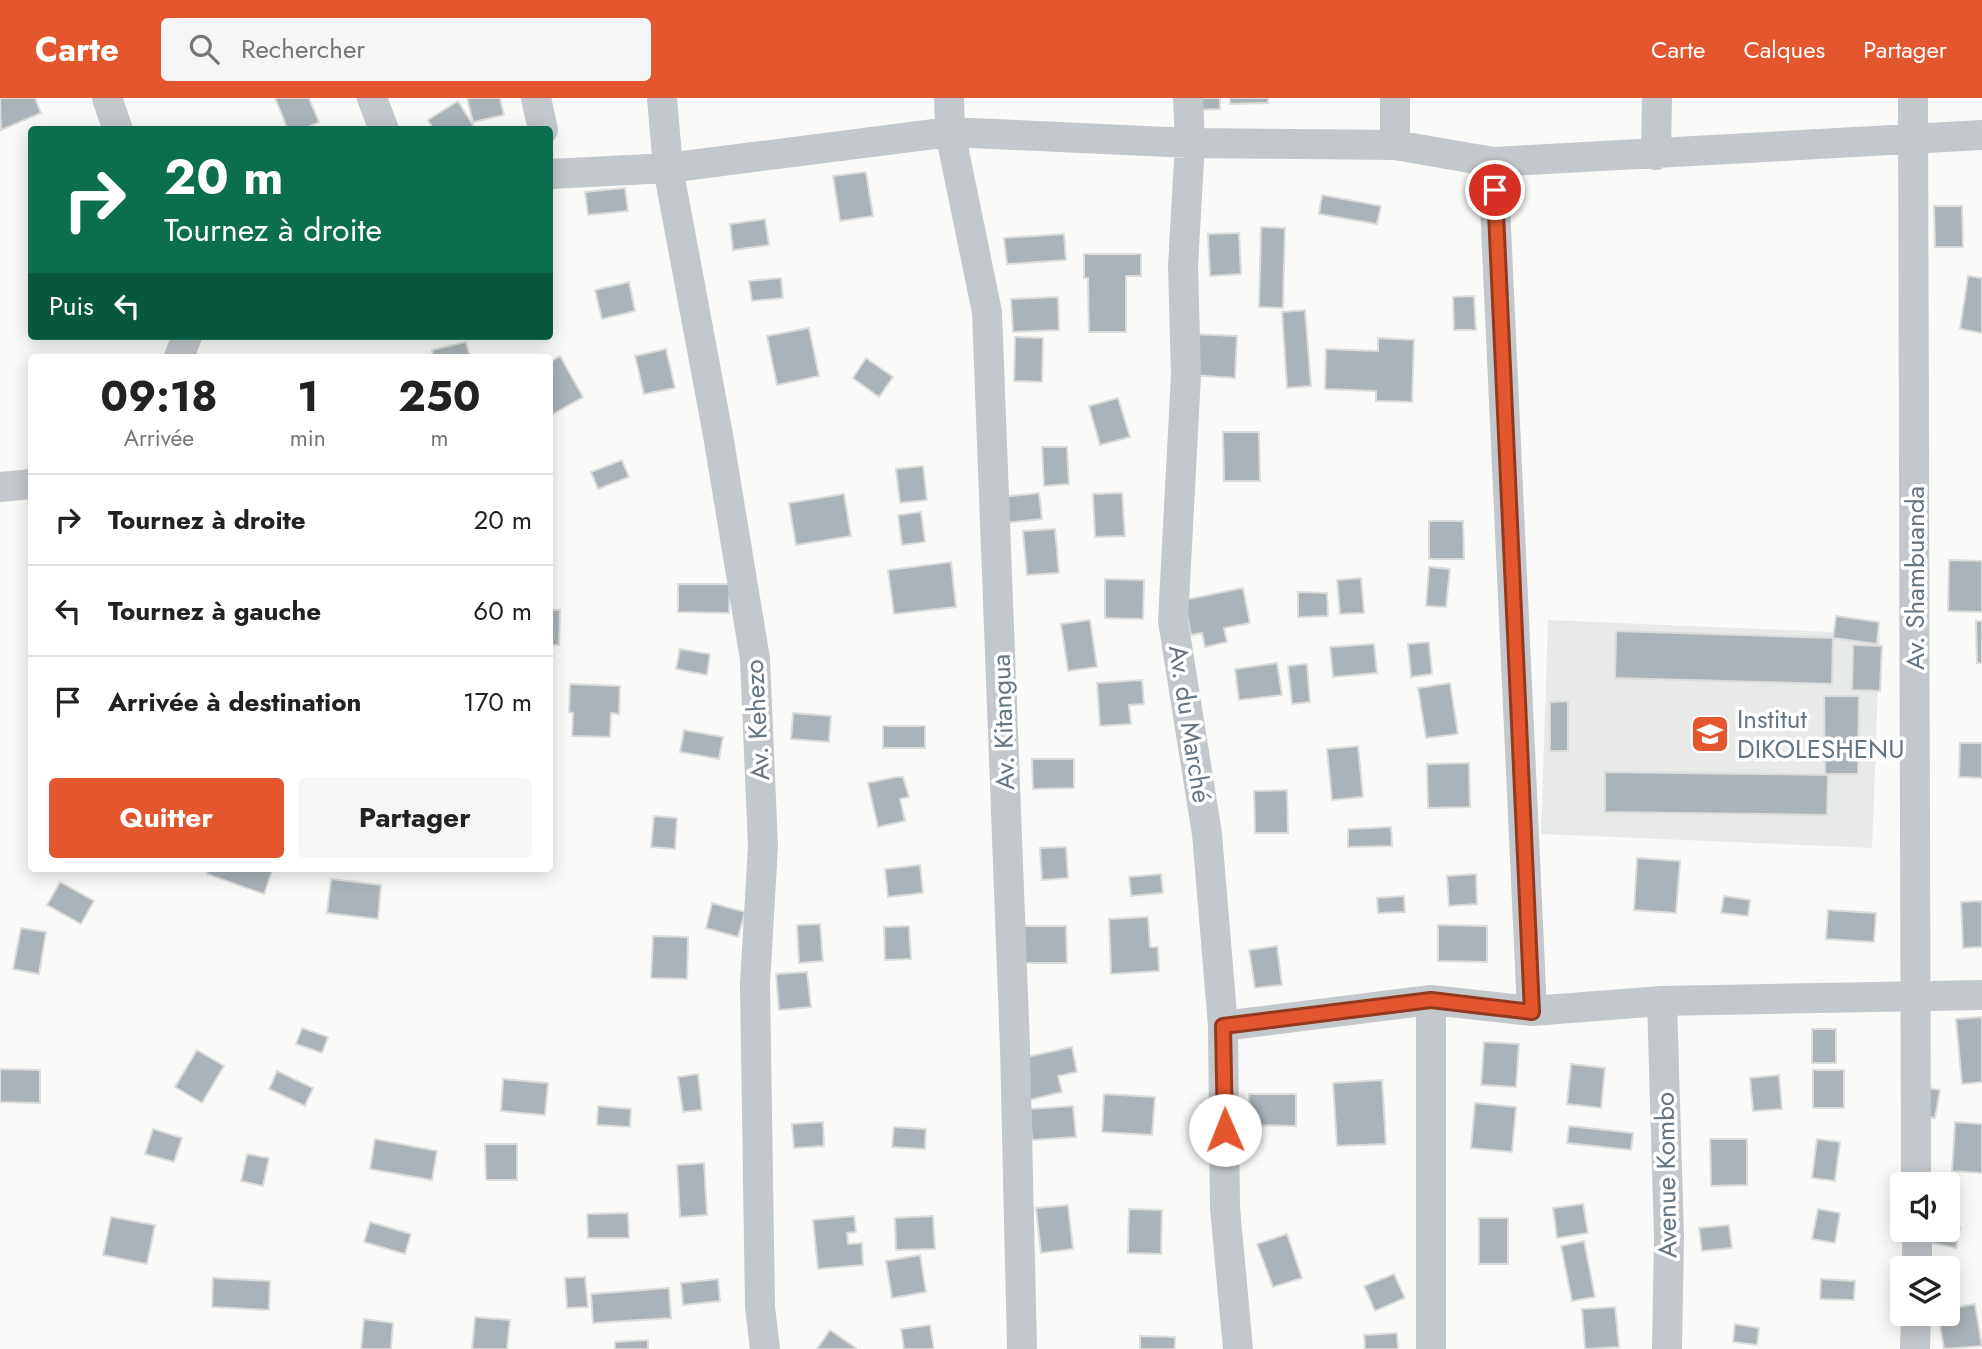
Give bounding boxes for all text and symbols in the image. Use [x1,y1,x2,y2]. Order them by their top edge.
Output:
search box [161,18,651,81]
text: Carte [35,26,119,73]
icon: search [185,30,223,68]
text: Rechercher [241,30,365,68]
text: Carte [1651,32,1705,67]
text: Calques [1743,32,1825,67]
text: Partager [1863,32,1947,67]
text: 20 m [164,142,283,212]
icon: right [49,154,140,245]
pin [1465,160,1525,220]
icon: arrive [1476,171,1514,209]
text: Tournez à droite [164,207,382,253]
text: Puis [49,287,94,325]
icon: left [108,287,146,325]
text: 09:18 [100,366,217,427]
text: 1 [297,366,319,427]
text: 250 [398,366,481,427]
text: Arrivée [124,421,194,455]
text: min [290,421,326,455]
text: m [430,421,448,455]
street label: Av. Shambuanda [1896,486,1934,670]
icon: right [49,501,87,539]
text: Tournez à droite [108,501,306,539]
text: 20 m [474,501,532,539]
icon: left [49,592,87,630]
text: Tournez à gauche [108,592,321,630]
text: 60 m [473,592,532,630]
street label: Av. du Marché [1159,642,1221,806]
street label: Av. Kitangua [982,653,1024,791]
street label: Av. Kehezo [735,659,779,781]
icon: arrive [49,683,87,721]
text: Arrivée à destination [108,683,361,721]
text: 170 m [463,683,532,721]
place label: Institut DIKOLESHENU [1737,700,1905,768]
school or university icon: Institut DIKOLESHENU [1689,713,1731,755]
button: Quitter [49,778,284,858]
button: Partager [298,778,532,858]
street label: Avenue Kombo [1646,1092,1686,1258]
position arrow [1188,1093,1262,1167]
map controls [1890,1172,1960,1326]
button: sound [1890,1172,1960,1242]
button: layers [1890,1256,1960,1326]

